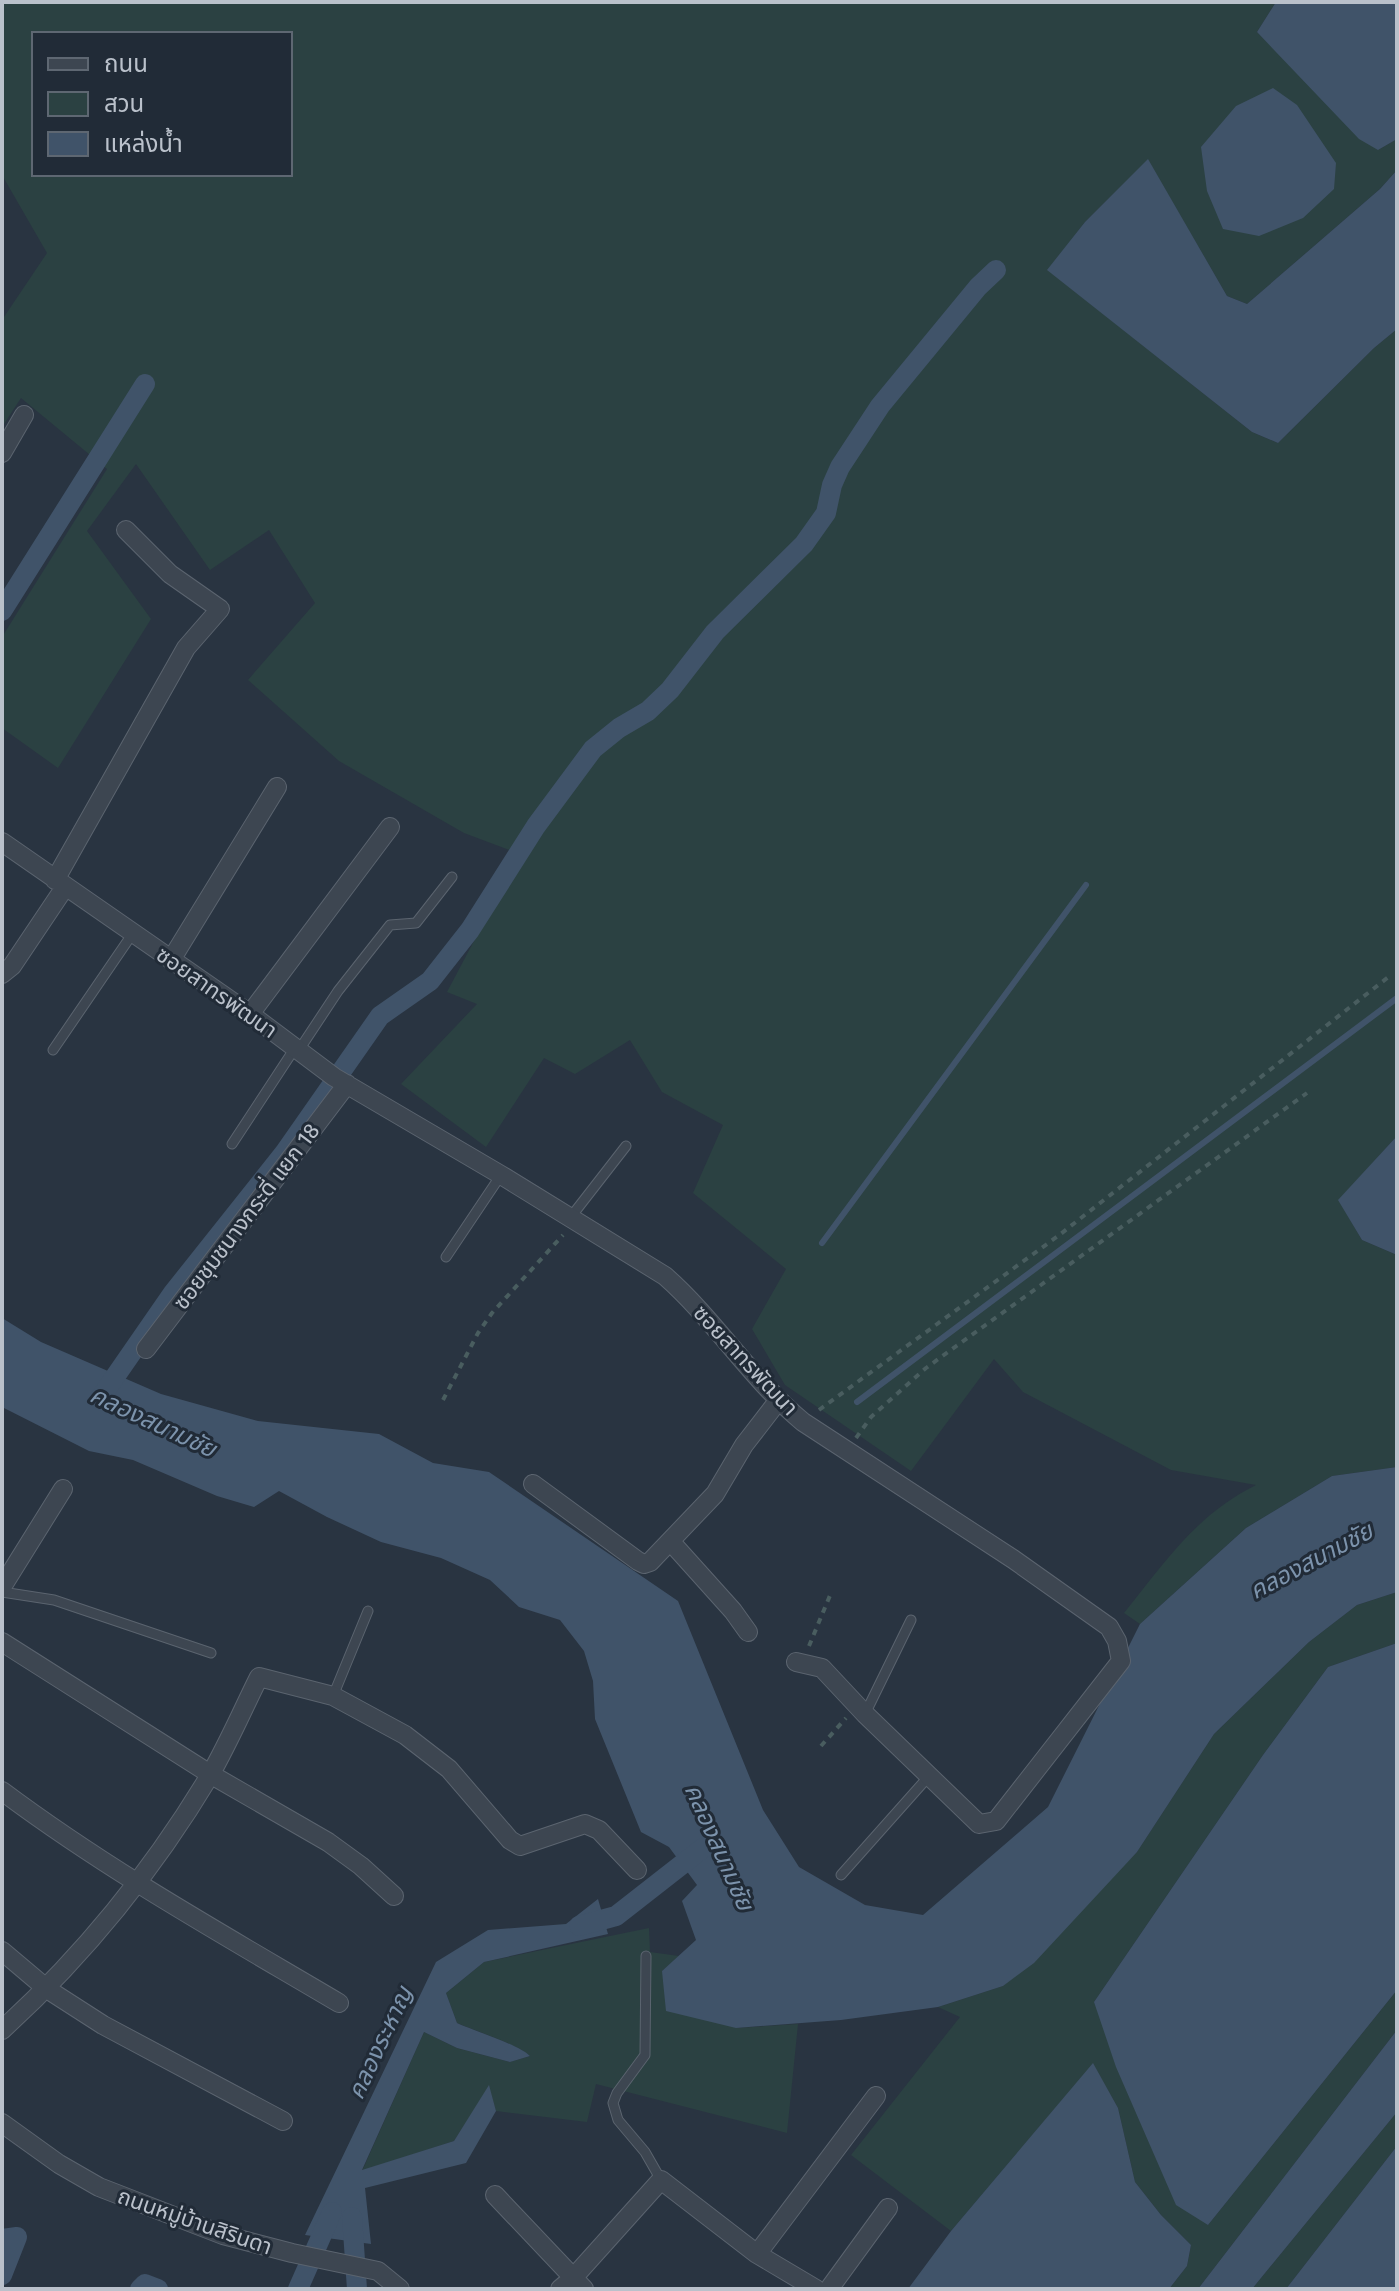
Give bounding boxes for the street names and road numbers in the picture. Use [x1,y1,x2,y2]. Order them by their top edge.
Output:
street label: ซอยสาทรพัฒนา [151,941,282,1044]
street label: ซอยชุมชนางกระดี่ แยก 18 [166,1117,325,1315]
street label: ซอยสาทรพัฒนา [688,1300,804,1421]
street label: ถนนหมู่บ้านสิรินดา [114,2182,276,2261]

